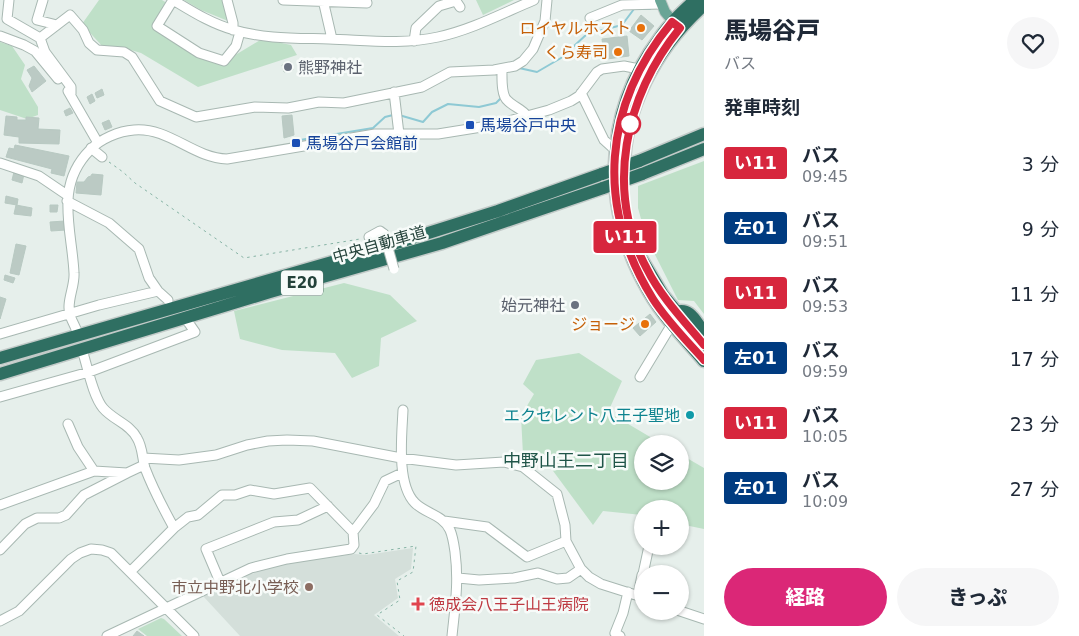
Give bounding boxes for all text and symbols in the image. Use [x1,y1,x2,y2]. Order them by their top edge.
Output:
text: 馬場谷戸 [724,17,820,45]
button: heart [1007,17,1059,69]
place label: ロイヤルホスト [519,19,631,38]
marker: ロイヤルホスト [635,22,647,34]
place label: くら寿司 [544,43,608,62]
marker: くら寿司 [612,46,624,58]
text: バス [724,54,756,73]
place label: 熊野神社 [298,58,362,77]
marker: 熊野神社 [282,61,294,73]
text: 発車時刻 [724,96,800,118]
unlabelled marker [619,113,641,135]
place label: 馬場谷戸中央 [480,116,576,135]
marker: 馬場谷戸中央 [464,119,476,131]
place label: 馬場谷戸会館前 [306,134,418,153]
marker: 馬場谷戸会館前 [290,137,302,149]
text: バス [802,144,840,166]
text: い11 [734,152,777,173]
text: 3 分 [1022,153,1059,175]
text: 09:45 [802,167,848,186]
text: バス [802,209,840,231]
text: 左01 [734,217,777,238]
text: 9 分 [1022,218,1059,240]
line badge: い11 [596,221,654,253]
street label: 中央自動車道 [330,222,428,267]
text: い11 [603,226,647,247]
text: 09:51 [802,232,848,251]
road number: E20 [281,270,323,296]
text: バス [802,274,840,296]
text: い11 [734,282,777,303]
text: 11 分 [1010,283,1059,305]
place label: 始元神社 [501,296,565,315]
text: 09:53 [802,297,848,316]
marker: 始元神社 [569,299,581,311]
place label: ジョージ [571,315,635,334]
marker: ジョージ [639,318,651,330]
text: バス [802,339,840,361]
text: 左01 [734,347,777,368]
text: 17 分 [1010,348,1059,370]
text: 09:59 [802,362,848,381]
text: バス [802,404,840,426]
place label: エクセレント八王子聖地 [504,406,680,425]
marker: エクセレント八王子聖地 [684,409,696,421]
text: い11 [734,412,777,433]
text: 23 分 [1010,413,1059,435]
text: 10:05 [802,427,848,446]
map controls [634,435,689,620]
button: layers [634,435,689,490]
district label: 中野山王二丁目 [503,450,629,471]
text: バス [802,469,840,491]
text: 左01 [734,477,777,498]
text: 27 分 [1010,478,1059,500]
text: 10:09 [802,492,848,511]
button: + [634,500,689,555]
button: − [634,565,689,620]
button: 経路 [724,568,887,626]
button: きっぷ [897,568,1059,626]
place label: 市立中野北小学校 [171,578,299,597]
marker: 市立中野北小学校 [303,581,315,593]
place label: 徳成会八王子山王病院 [429,595,589,614]
marker: 徳成会八王子山王病院 [411,597,425,611]

